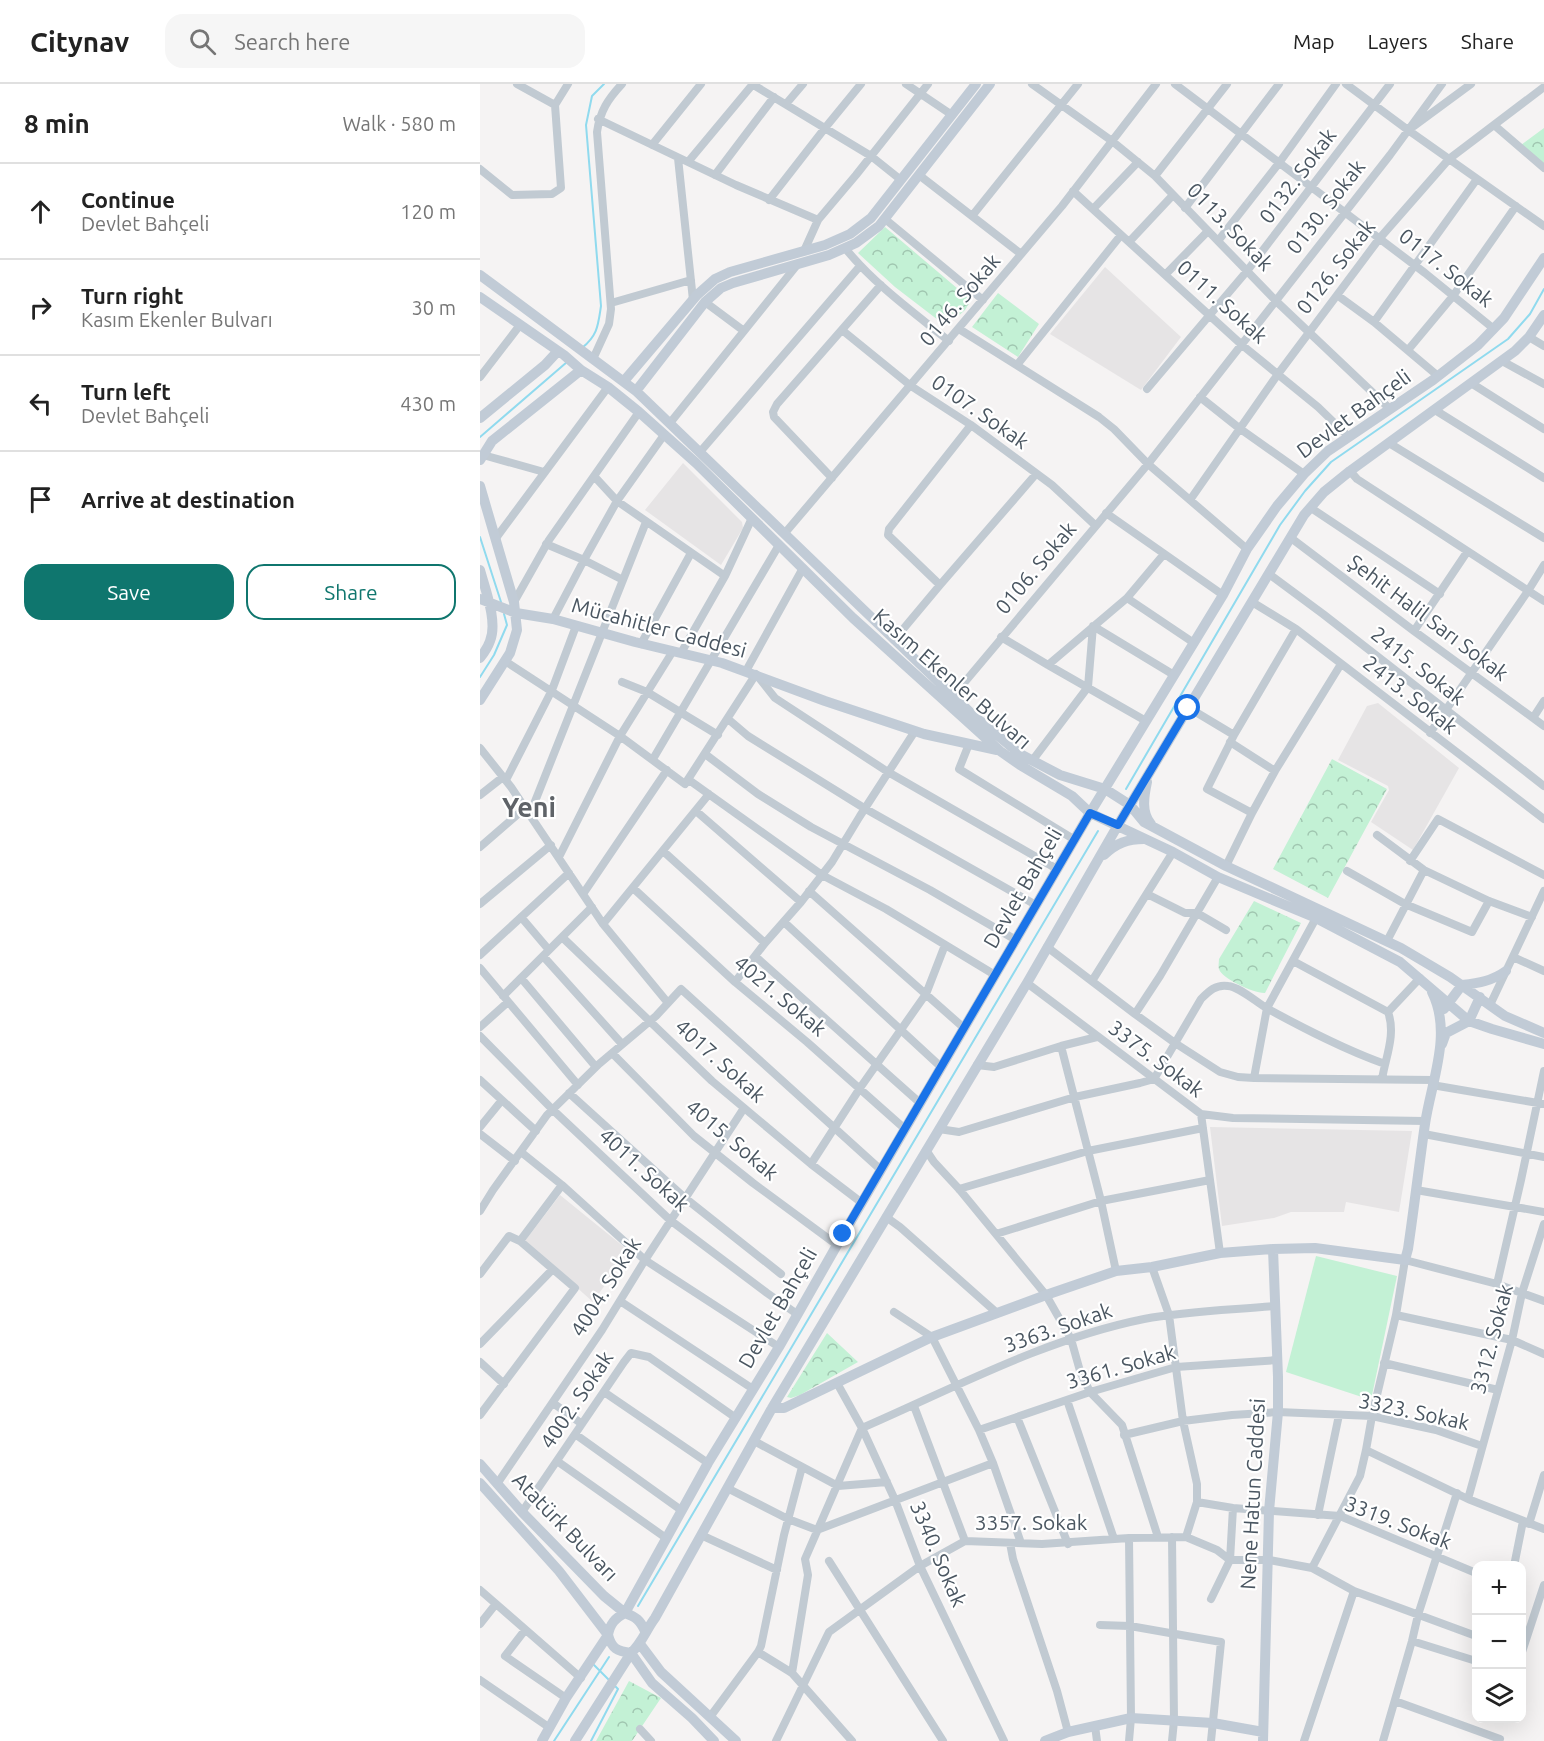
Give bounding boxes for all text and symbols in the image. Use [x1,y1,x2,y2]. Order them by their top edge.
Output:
search box [165,14,585,68]
icon: search [186,25,219,58]
text: Citynav [30,26,129,57]
text: Search here [234,29,350,54]
text: Map [1293,29,1334,53]
text: Layers [1367,29,1428,53]
text: Share [1461,29,1514,53]
text: 8 min [24,109,90,138]
text: Walk · 580 m [343,112,456,135]
street label: 0132. Sokak [1254,123,1341,228]
street label: 0130. Sokak [1281,154,1370,258]
street label: 0113. Sokak [1183,177,1279,275]
text: Continue [81,187,175,212]
icon: ahead [24,195,57,228]
text: 120 m [400,200,456,223]
text: Devlet Bahçeli [81,212,209,235]
street label: 0126. Sokak [1291,214,1380,318]
street label: 0117. Sokak [1395,223,1499,312]
street label: 0146. Sokak [914,248,1005,350]
street label: 0111. Sokak [1173,255,1273,348]
text: Turn right [81,283,183,308]
icon: right [24,291,57,324]
text: 30 m [412,296,456,319]
text: Kasım Ekenler Bulvarı [81,308,273,331]
street label: Devlet Bahçeli [1292,364,1415,463]
street label: 0107. Sokak [928,369,1034,454]
text: Turn left [81,379,171,404]
icon: left [24,387,57,420]
text: 430 m [400,392,456,415]
text: Devlet Bahçeli [81,404,209,427]
icon: arrive [24,483,57,516]
text: Arrive at destination [81,487,295,512]
street label: 0106. Sokak [990,516,1081,618]
street label: Şehit Halil Sarı Sokak [1344,549,1514,685]
button: Save [24,564,234,620]
button: Share [246,564,456,620]
street label: Mücahitler Caddesi [569,592,749,662]
street label: Kasım Ekenler Bulvarı [869,603,1036,753]
street label: 2415. Sokak [1367,621,1471,710]
street label: 2413. Sokak [1359,650,1463,739]
route start [1174,694,1200,720]
district label: Yeni [502,792,556,822]
street label: Devlet Bahçeli [978,823,1066,952]
street label: 4021. Sokak [730,950,832,1041]
street label: 4017. Sokak [671,1014,771,1107]
street label: 3375. Sokak [1104,1015,1209,1102]
street label: 4015. Sokak [682,1094,784,1185]
street label: 4011. Sokak [595,1123,695,1216]
route end [829,1220,855,1246]
street label: 4004. Sokak [565,1232,645,1341]
street label: Devlet Bahçeli [733,1243,821,1372]
street label: 3312. Sokak [1465,1281,1517,1396]
street label: 3363. Sokak [1001,1297,1115,1357]
street label: 3361. Sokak [1063,1339,1179,1393]
street label: 4002. Sokak [535,1346,618,1453]
street label: 3323. Sokak [1357,1388,1472,1435]
street label: Nene Hatun Caddesi [1235,1398,1269,1590]
street label: Atatürk Bulvarı [508,1467,623,1585]
street label: 3319. Sokak [1341,1491,1456,1554]
street label: 3340. Sokak [906,1497,972,1610]
street label: 3357. Sokak [975,1510,1088,1534]
map controls [1472,1561,1526,1723]
button: + [1472,1561,1526,1615]
button: − [1472,1615,1526,1669]
button: layers [1472,1669,1526,1723]

